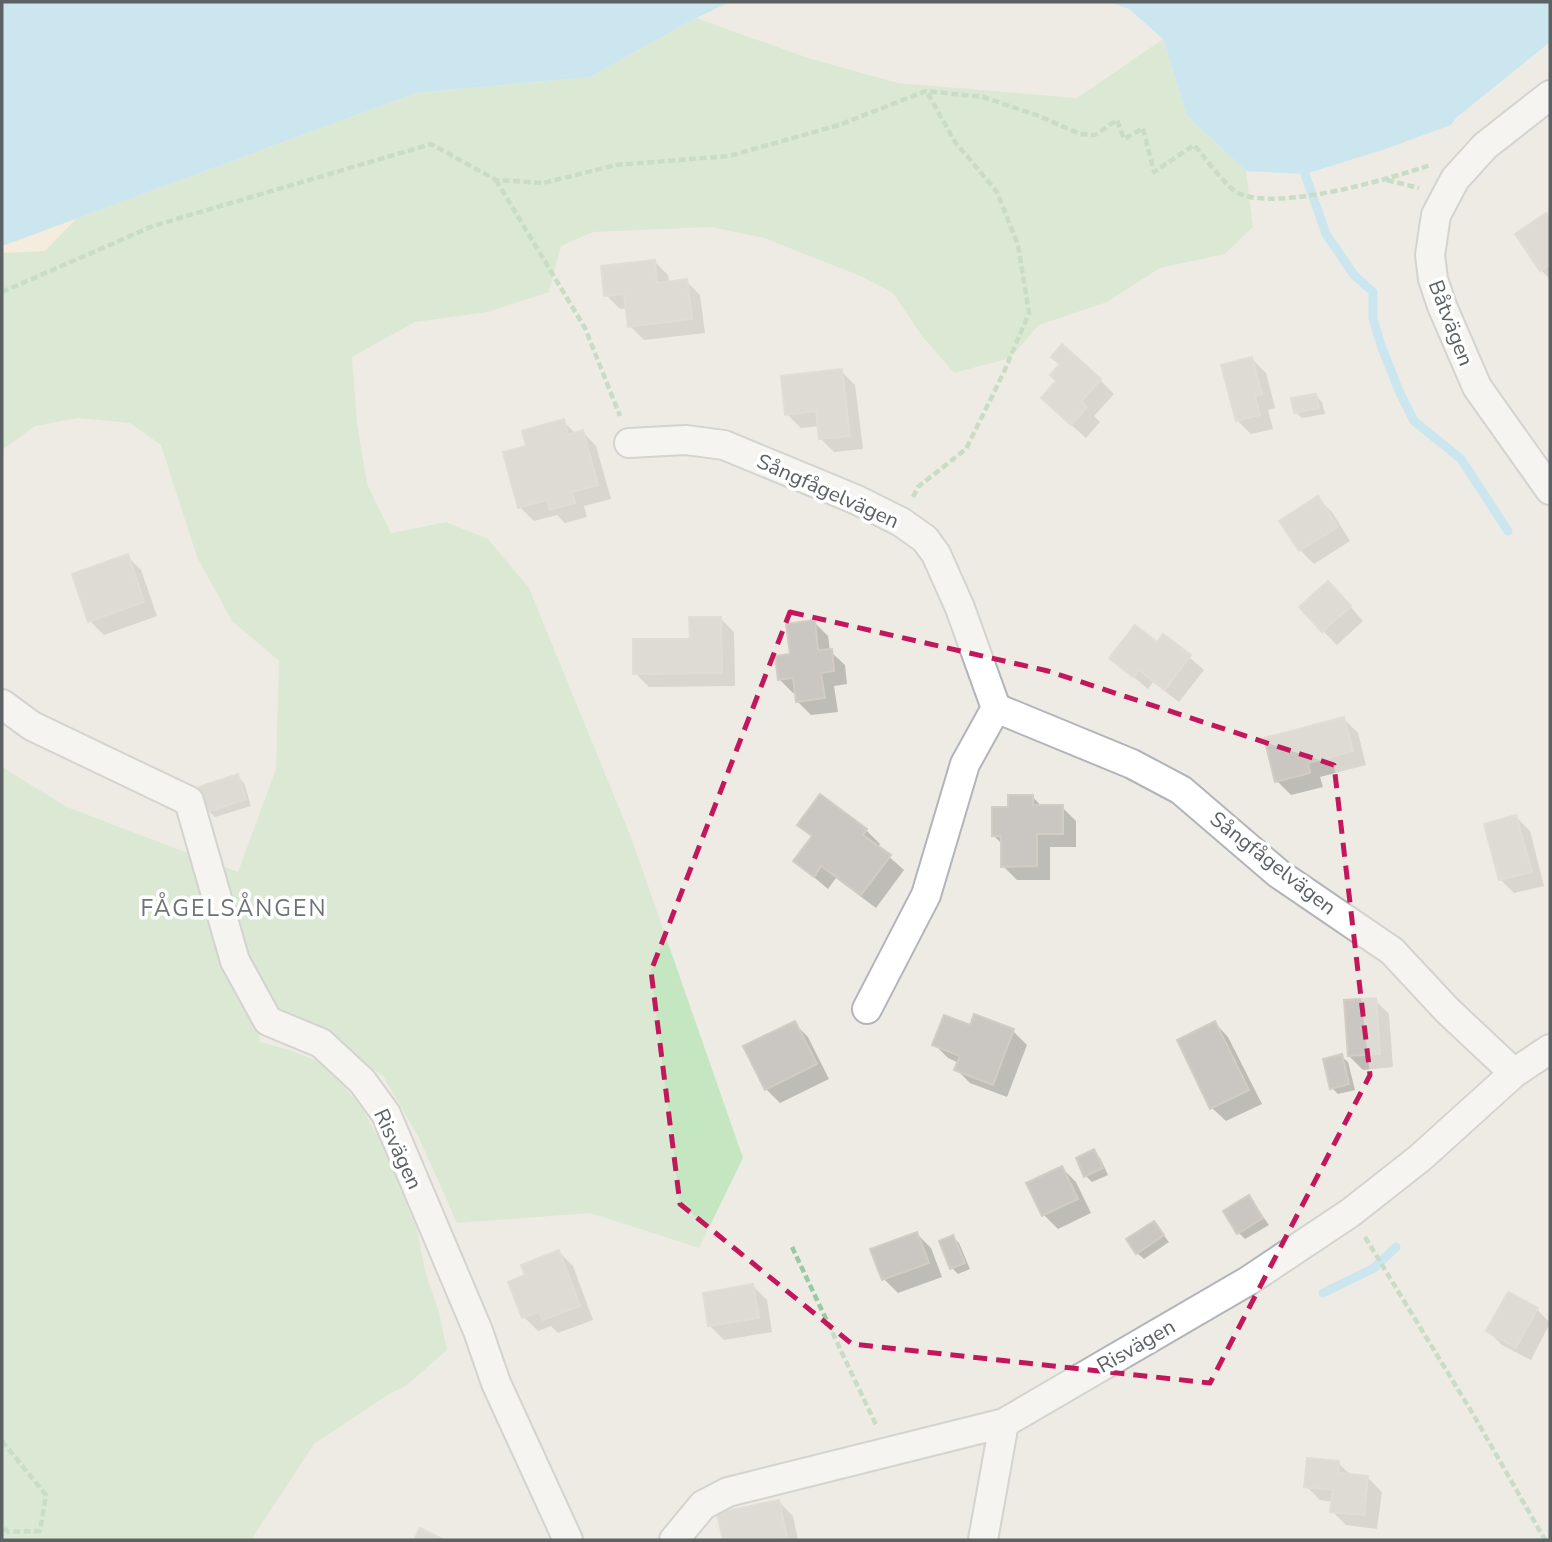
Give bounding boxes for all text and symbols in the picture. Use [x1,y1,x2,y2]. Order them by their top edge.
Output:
street label: Båtvägen [1422,276,1480,370]
street label: Sångfågelvägen [752,447,904,535]
street label: Sångfågelvägen [1204,805,1342,921]
district label: FÅGELSÅNGEN [141,892,327,924]
street label: Risvägen [367,1104,429,1194]
street label: Risvägen [1092,1312,1180,1380]

